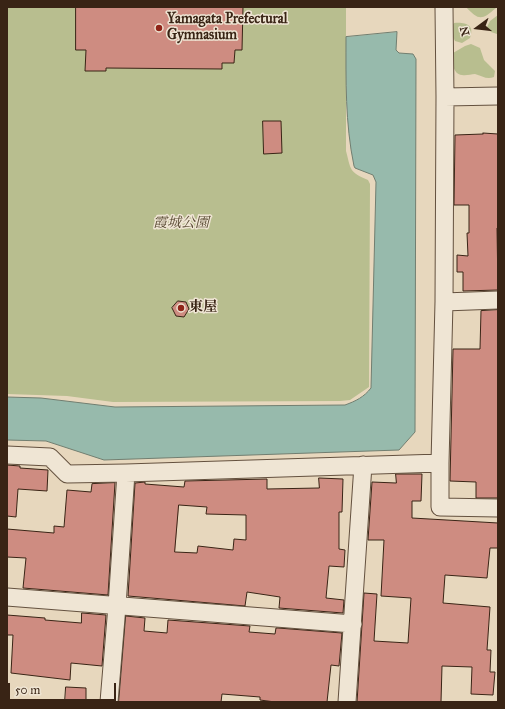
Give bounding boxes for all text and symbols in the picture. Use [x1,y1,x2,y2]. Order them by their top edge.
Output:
north arrow [457,8,497,48]
place label: Yamagata Prefectural Gymnasium [167,12,288,44]
marker: Yamagata Prefectural Gymnasium [154,23,164,33]
text: N [457,25,472,37]
park label: 霞城公園 [153,216,209,232]
place label: 東屋 [189,300,217,316]
marker: 東屋 [176,303,186,313]
scale bar [10,675,118,701]
text: 50 m [15,683,40,697]

